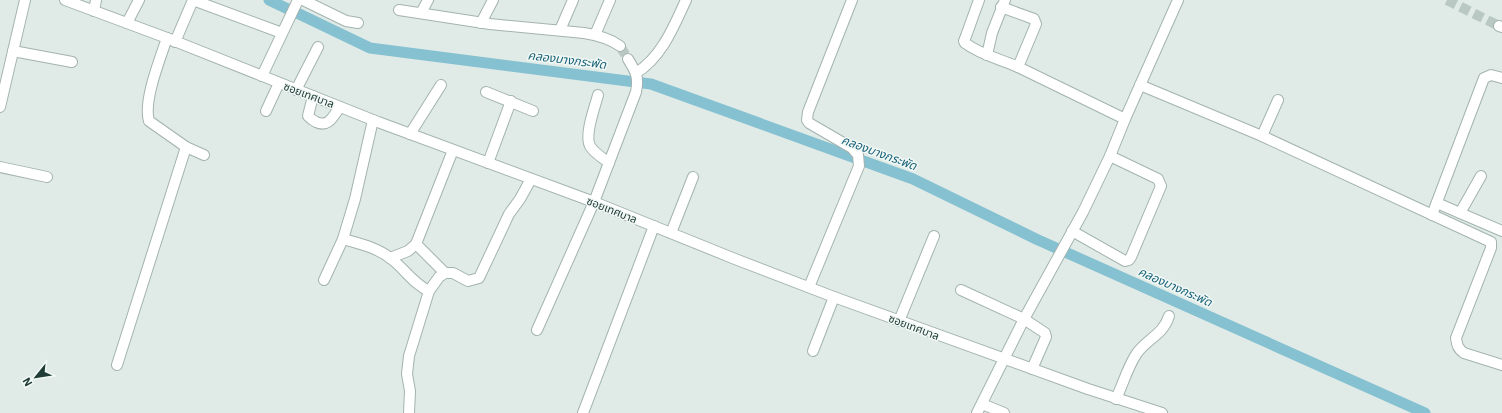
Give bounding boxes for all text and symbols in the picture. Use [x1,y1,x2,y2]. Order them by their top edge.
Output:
water label: คลองบางกระพัด [527,47,608,72]
street label: ซอยเทศบาล [282,79,336,111]
water label: คลองบางกระพัด [840,132,919,173]
street label: ซอยเทศบาล [585,194,639,226]
water label: คลองบางกระพัด [1136,264,1215,310]
street label: ซอยเทศบาล [887,311,941,343]
north arrow [16,357,56,397]
text: N [19,375,35,389]

